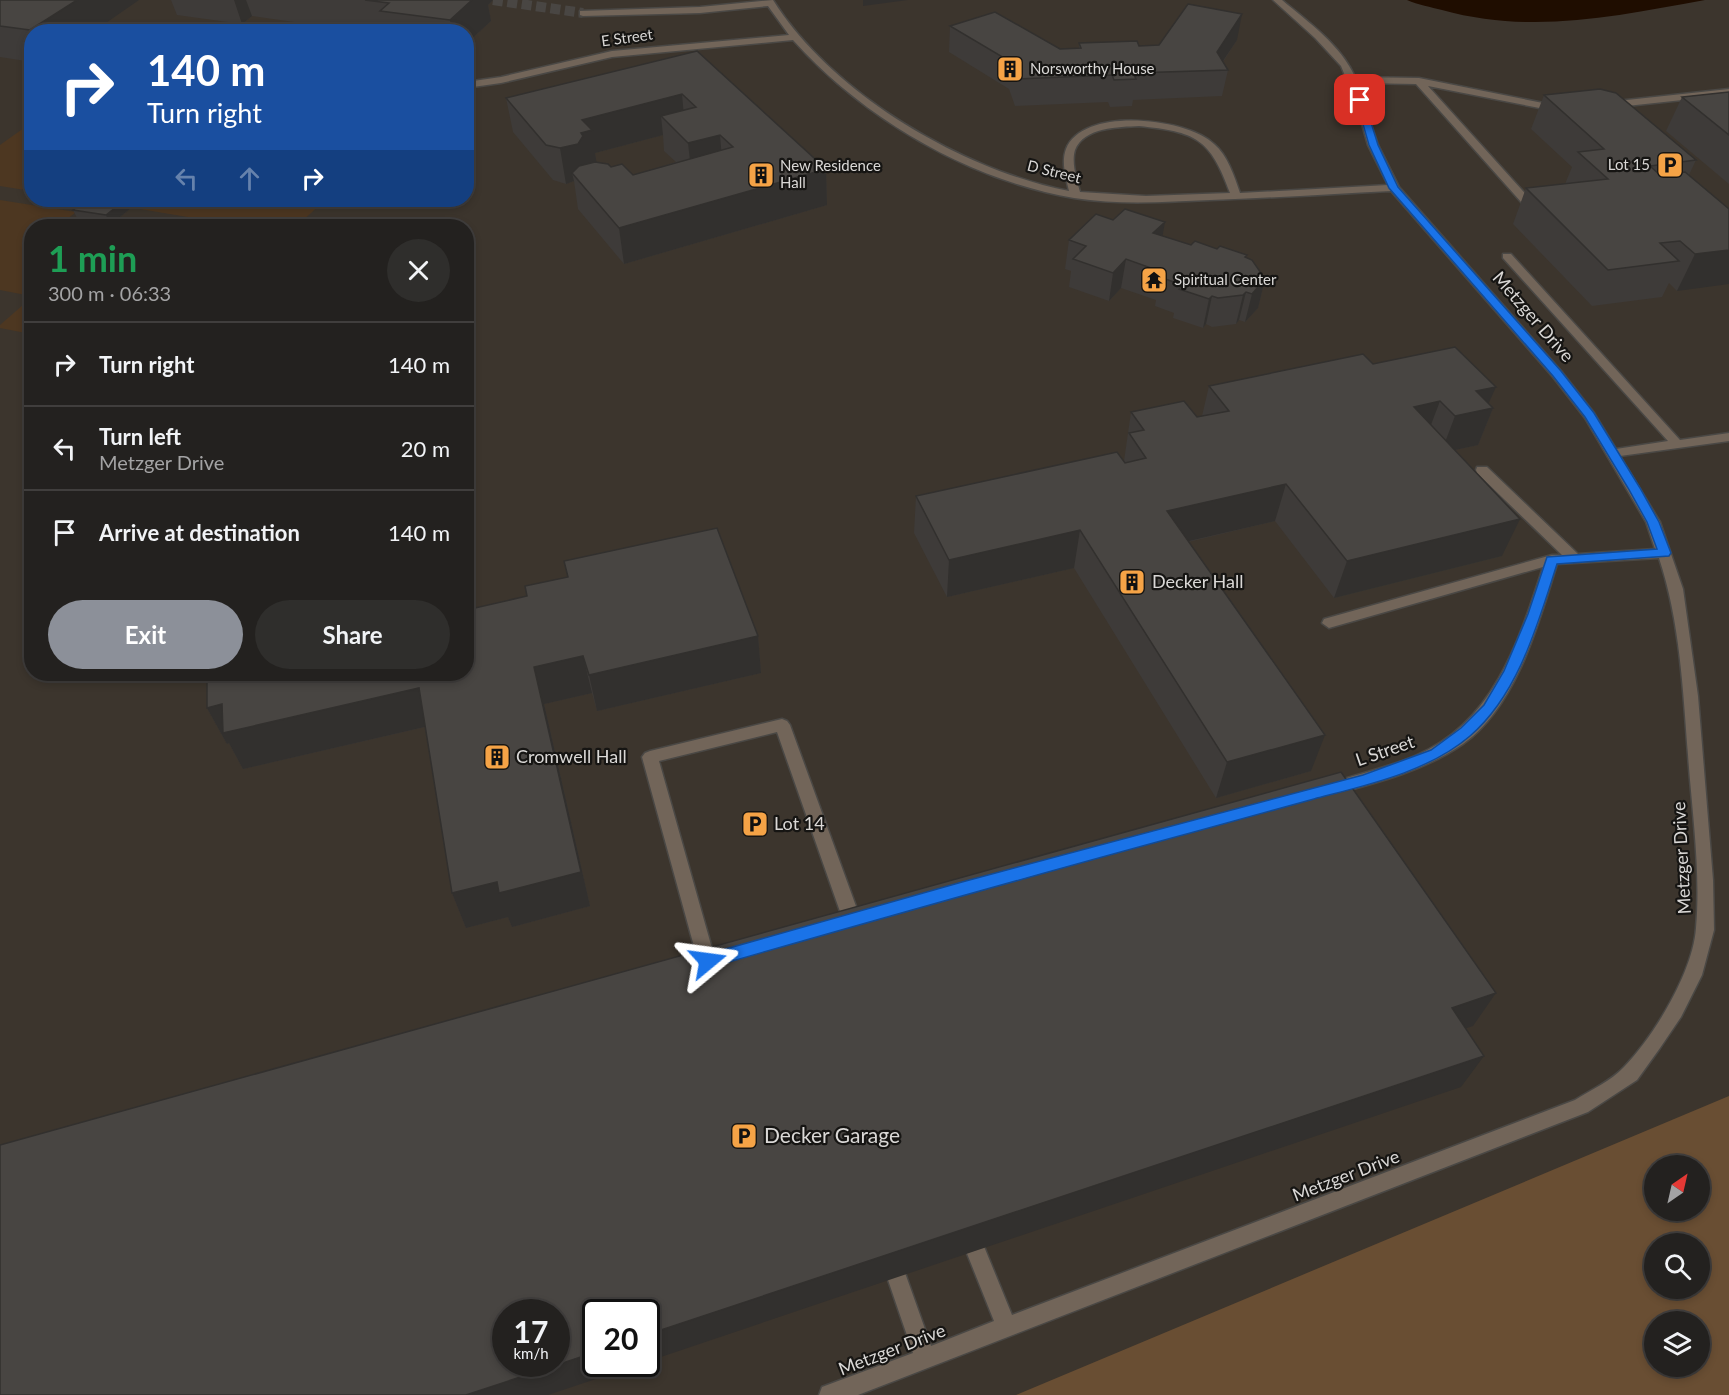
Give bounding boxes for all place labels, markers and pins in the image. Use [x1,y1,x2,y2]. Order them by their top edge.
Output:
building icon: Norsworthy House [995,54,1025,84]
place label: Norsworthy House [1030,59,1155,77]
pin [1334,74,1385,125]
parking icon: Lot 15 [1655,150,1685,180]
place label: Lot 15 [1608,155,1650,173]
place label: New Residence Hall [780,156,881,191]
building icon: New Residence Hall [746,160,776,190]
temple icon: Spiritual Center [1139,265,1169,295]
place label: Spiritual Center [1174,270,1277,288]
building icon: Decker Hall [1117,567,1147,597]
place label: Decker Hall [1152,570,1244,592]
building icon: Cromwell Hall [482,742,512,772]
place label: Cromwell Hall [516,745,627,767]
parking icon: Lot 14 [740,809,770,839]
place label: Lot 14 [774,812,825,834]
parking icon: Decker Garage [729,1121,759,1151]
place label: Decker Garage [764,1122,900,1147]

